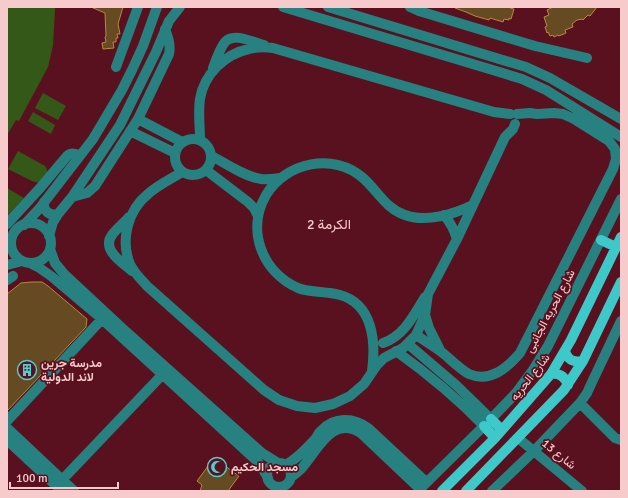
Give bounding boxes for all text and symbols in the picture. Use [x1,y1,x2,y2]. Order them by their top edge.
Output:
district label: الكرمة 2 [307,216,351,233]
street label: شارع الحريه الجانبى [522,267,580,356]
street label: شارع الحريه [507,351,554,405]
place label: مدرسة جرين لاند الدولية [41,356,102,385]
building icon: مدرسة جرين لاند الدولية [16,359,38,381]
street label: شارع 13 [538,436,579,474]
mosque icon: مسجد الحكيم [206,456,228,478]
place label: مسجد الحكيم [231,460,299,475]
scale bar [10,464,118,490]
text: 100 m [16,471,48,486]

